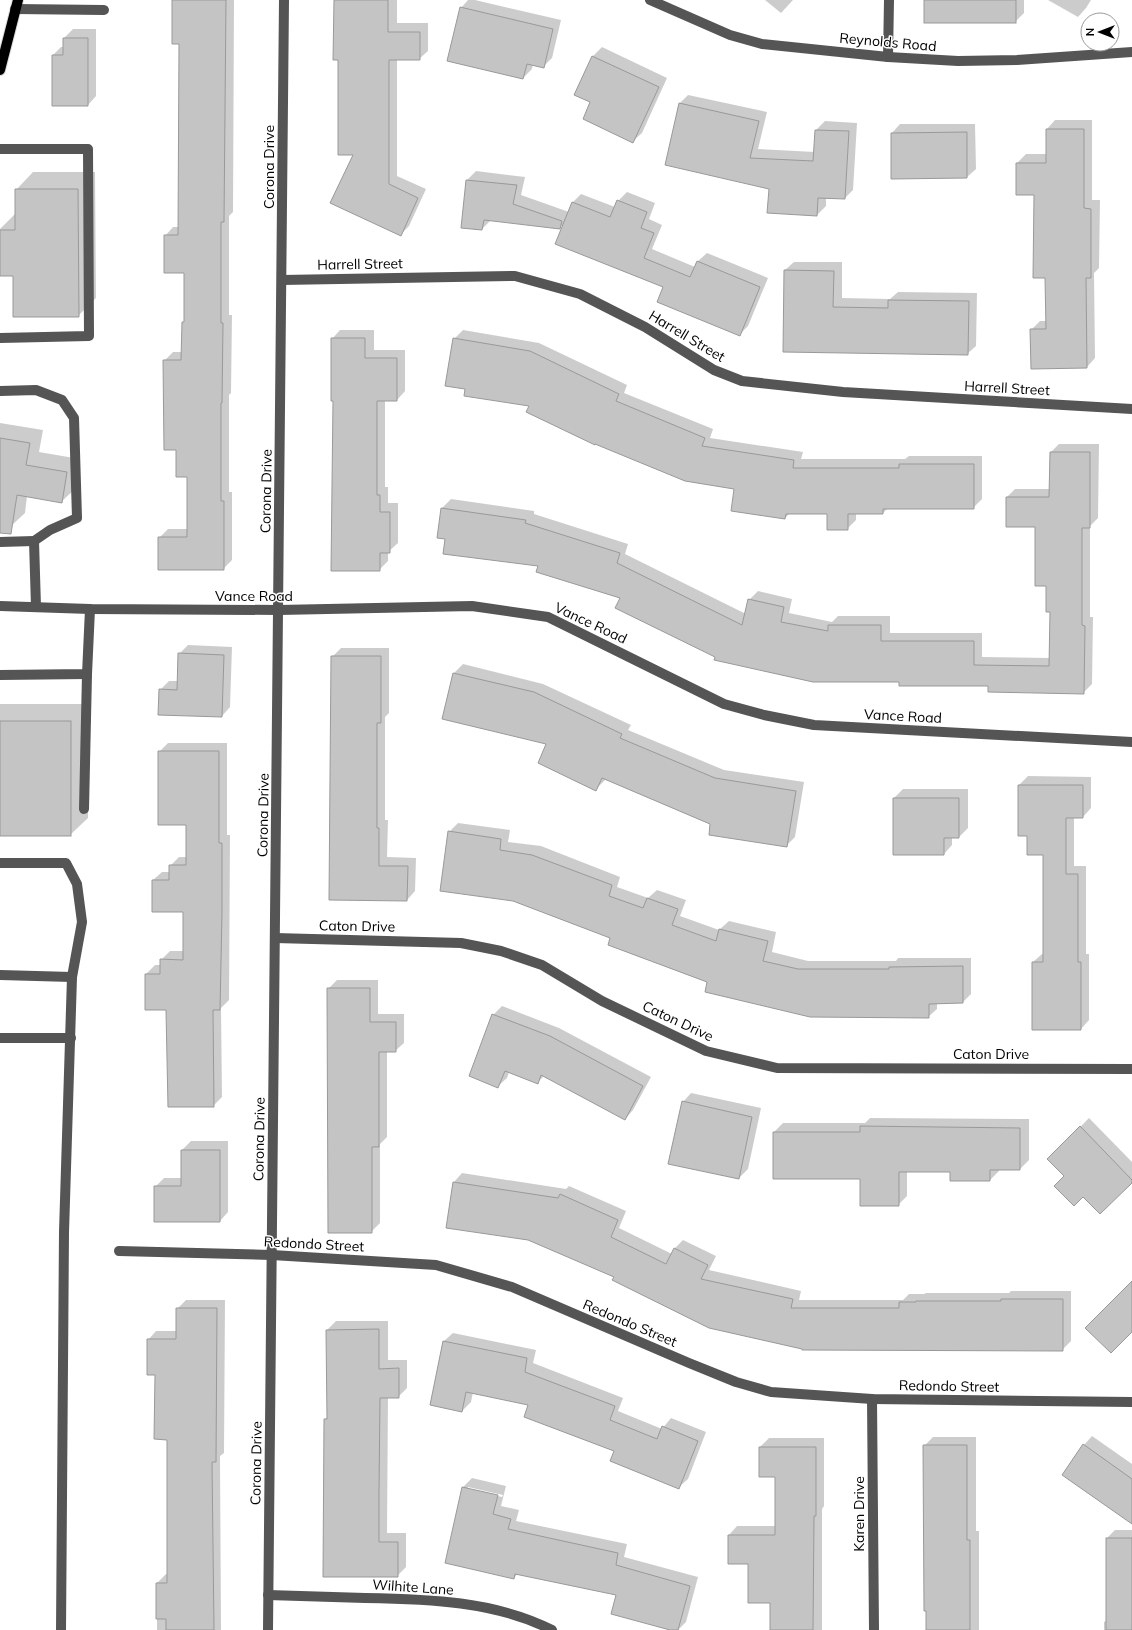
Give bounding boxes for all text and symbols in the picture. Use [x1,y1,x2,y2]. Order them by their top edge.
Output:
north arrow [1080,12,1120,52]
text: N [1083,28,1097,36]
street label: Reynolds Road [839,29,937,55]
street label: Corona Drive [260,125,278,209]
street label: Harrell Street [317,254,403,274]
street label: Harrell Street [646,306,729,366]
street label: Harrell Street [964,377,1050,399]
street label: Corona Drive [256,449,276,533]
street label: Vance Road [215,587,293,605]
street label: Vance Road [552,598,630,648]
street label: Vance Road [864,705,942,727]
street label: Corona Drive [253,773,273,857]
street label: Caton Drive [319,916,395,936]
street label: Caton Drive [640,997,716,1045]
street label: Caton Drive [953,1045,1029,1063]
street label: Corona Drive [249,1097,269,1181]
street label: Redondo Street [263,1232,365,1256]
street label: Redondo Street [580,1295,680,1351]
street label: Redondo Street [899,1376,999,1396]
street label: Corona Drive [246,1421,266,1505]
street label: Karen Drive [850,1476,868,1552]
street label: Wilhite Lane [372,1575,454,1599]

